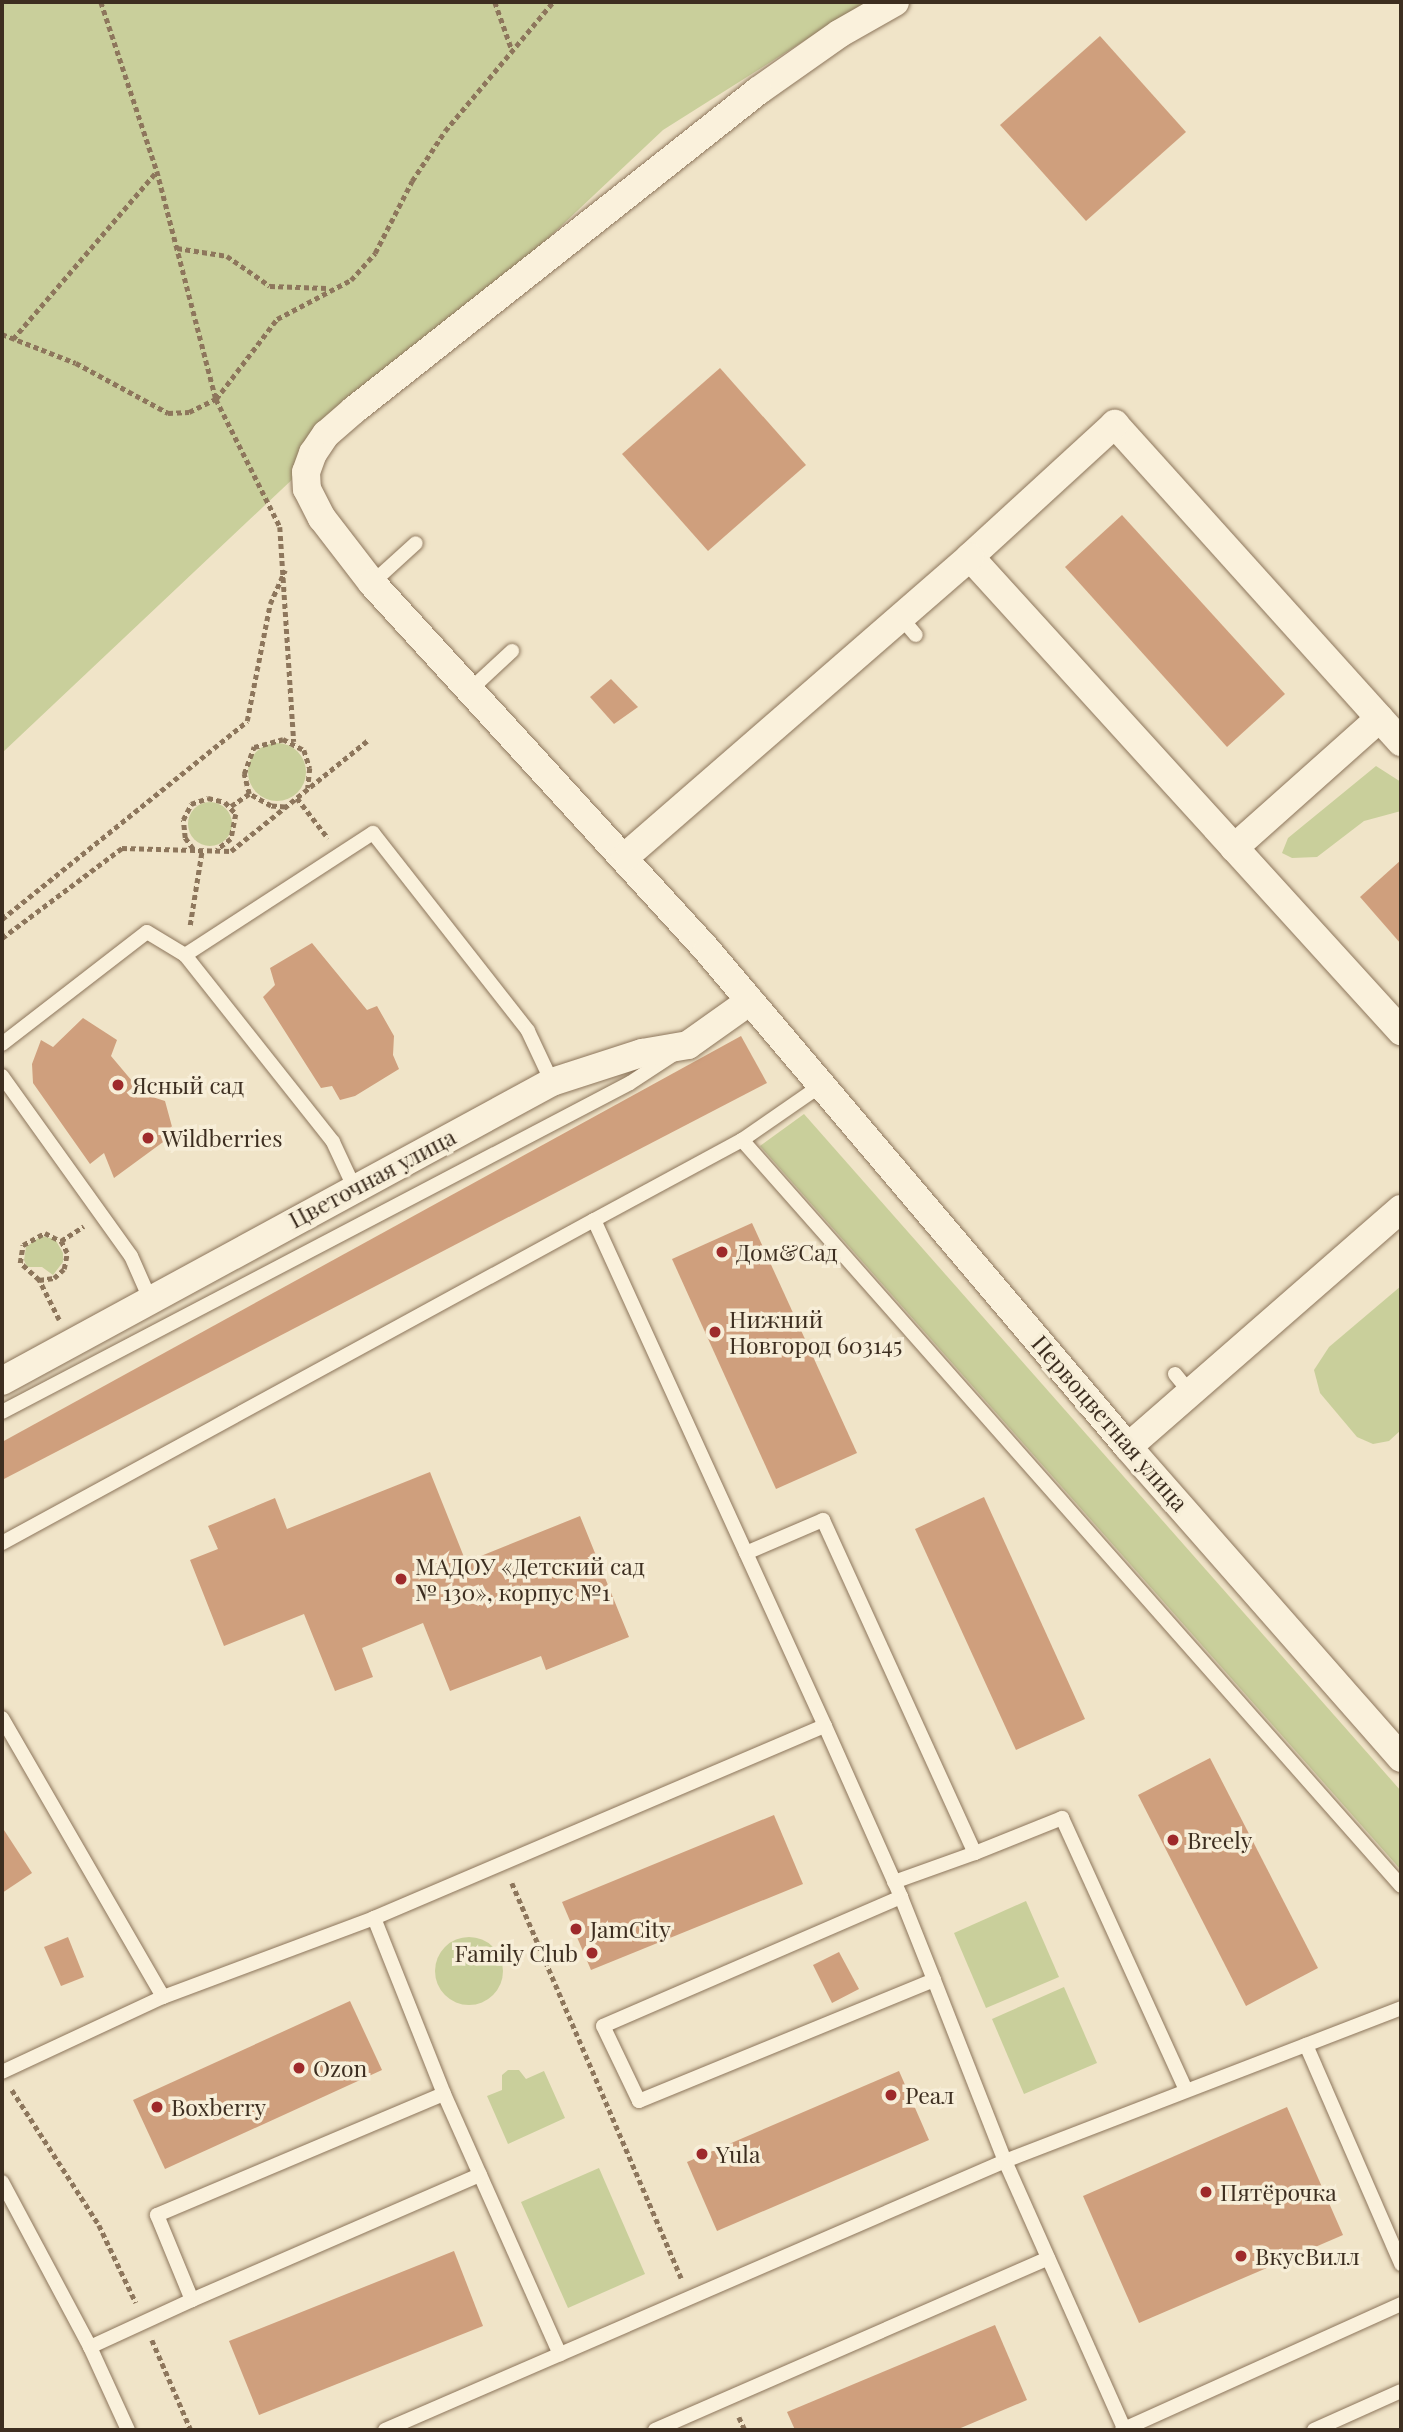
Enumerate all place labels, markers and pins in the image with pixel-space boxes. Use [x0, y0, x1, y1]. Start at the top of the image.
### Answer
place label: Ясный сад [132, 1071, 244, 1099]
marker: Ясный сад [110, 1077, 126, 1093]
place label: Wildberries [162, 1124, 282, 1152]
marker: Wildberries [140, 1130, 156, 1146]
place label: Дом&Сад [736, 1238, 838, 1266]
marker: Дом&Сад [714, 1244, 730, 1260]
place label: Нижний Новгород 603145 [729, 1305, 902, 1359]
marker: Нижний Новгород 603145 [707, 1324, 723, 1340]
place label: МАДОУ «Детский сад № 130», корпус №1 [415, 1552, 645, 1606]
marker: МАДОУ «Детский сад № 130», корпус №1 [393, 1571, 409, 1587]
place label: Breely [1187, 1826, 1252, 1854]
marker: Breely [1165, 1832, 1181, 1848]
place label: JamCity [590, 1915, 671, 1943]
marker: JamCity [568, 1921, 584, 1937]
place label: Family Club [454, 1939, 578, 1967]
marker: Family Club [584, 1945, 600, 1961]
place label: Ozon [313, 2054, 367, 2082]
marker: Ozon [291, 2060, 307, 2076]
place label: Реал [905, 2081, 954, 2109]
marker: Реал [883, 2087, 899, 2103]
place label: Boxberry [171, 2093, 266, 2121]
marker: Boxberry [149, 2099, 165, 2115]
place label: Yula [716, 2140, 760, 2168]
marker: Yula [694, 2146, 710, 2162]
place label: Пятёрочка [1220, 2178, 1337, 2206]
marker: Пятёрочка [1198, 2184, 1214, 2200]
place label: ВкусВилл [1255, 2242, 1360, 2270]
marker: ВкусВилл [1233, 2248, 1249, 2264]

